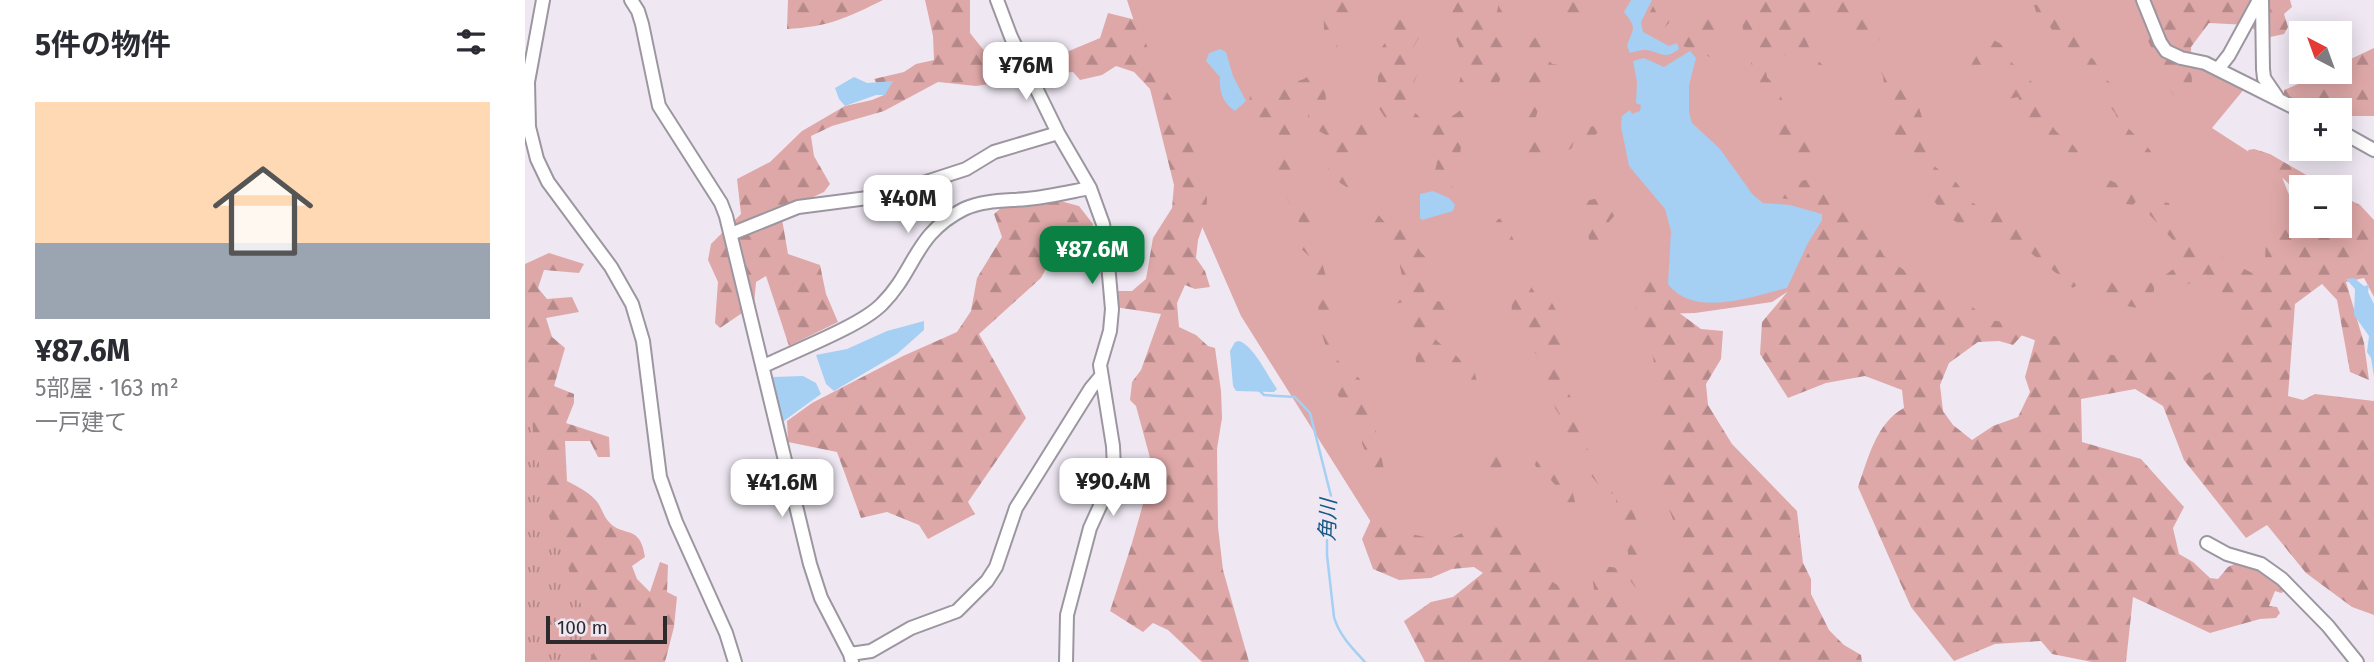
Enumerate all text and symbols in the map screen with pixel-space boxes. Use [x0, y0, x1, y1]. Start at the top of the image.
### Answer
north arrow [2289, 21, 2352, 84]
map controls [2289, 21, 2352, 238]
icon: filters [452, 23, 490, 61]
text: 5件の物件 [35, 27, 171, 63]
pin: ¥76M [985, 42, 1067, 102]
text: ¥76M [999, 51, 1053, 79]
button: + [2289, 98, 2352, 161]
icon: home [200, 148, 326, 274]
button: − [2289, 175, 2352, 238]
pin: ¥40M [867, 176, 949, 235]
text: ¥40M [879, 184, 937, 212]
pin: ¥87.6M [1035, 226, 1149, 286]
text: ¥87.6M [1056, 235, 1128, 263]
text: ¥87.6M [35, 333, 130, 369]
text: 5部屋 · 163 m² [35, 374, 179, 402]
text: 一戸建て [35, 408, 127, 436]
pin: ¥90.4M [1056, 458, 1170, 518]
pin: ¥41.6M [725, 460, 839, 519]
text: ¥90.4M [1075, 467, 1151, 495]
text: ¥41.6M [747, 468, 817, 496]
water label: 角川 [1314, 497, 1342, 541]
scale bar [546, 613, 667, 645]
text: 100 m [557, 616, 608, 639]

